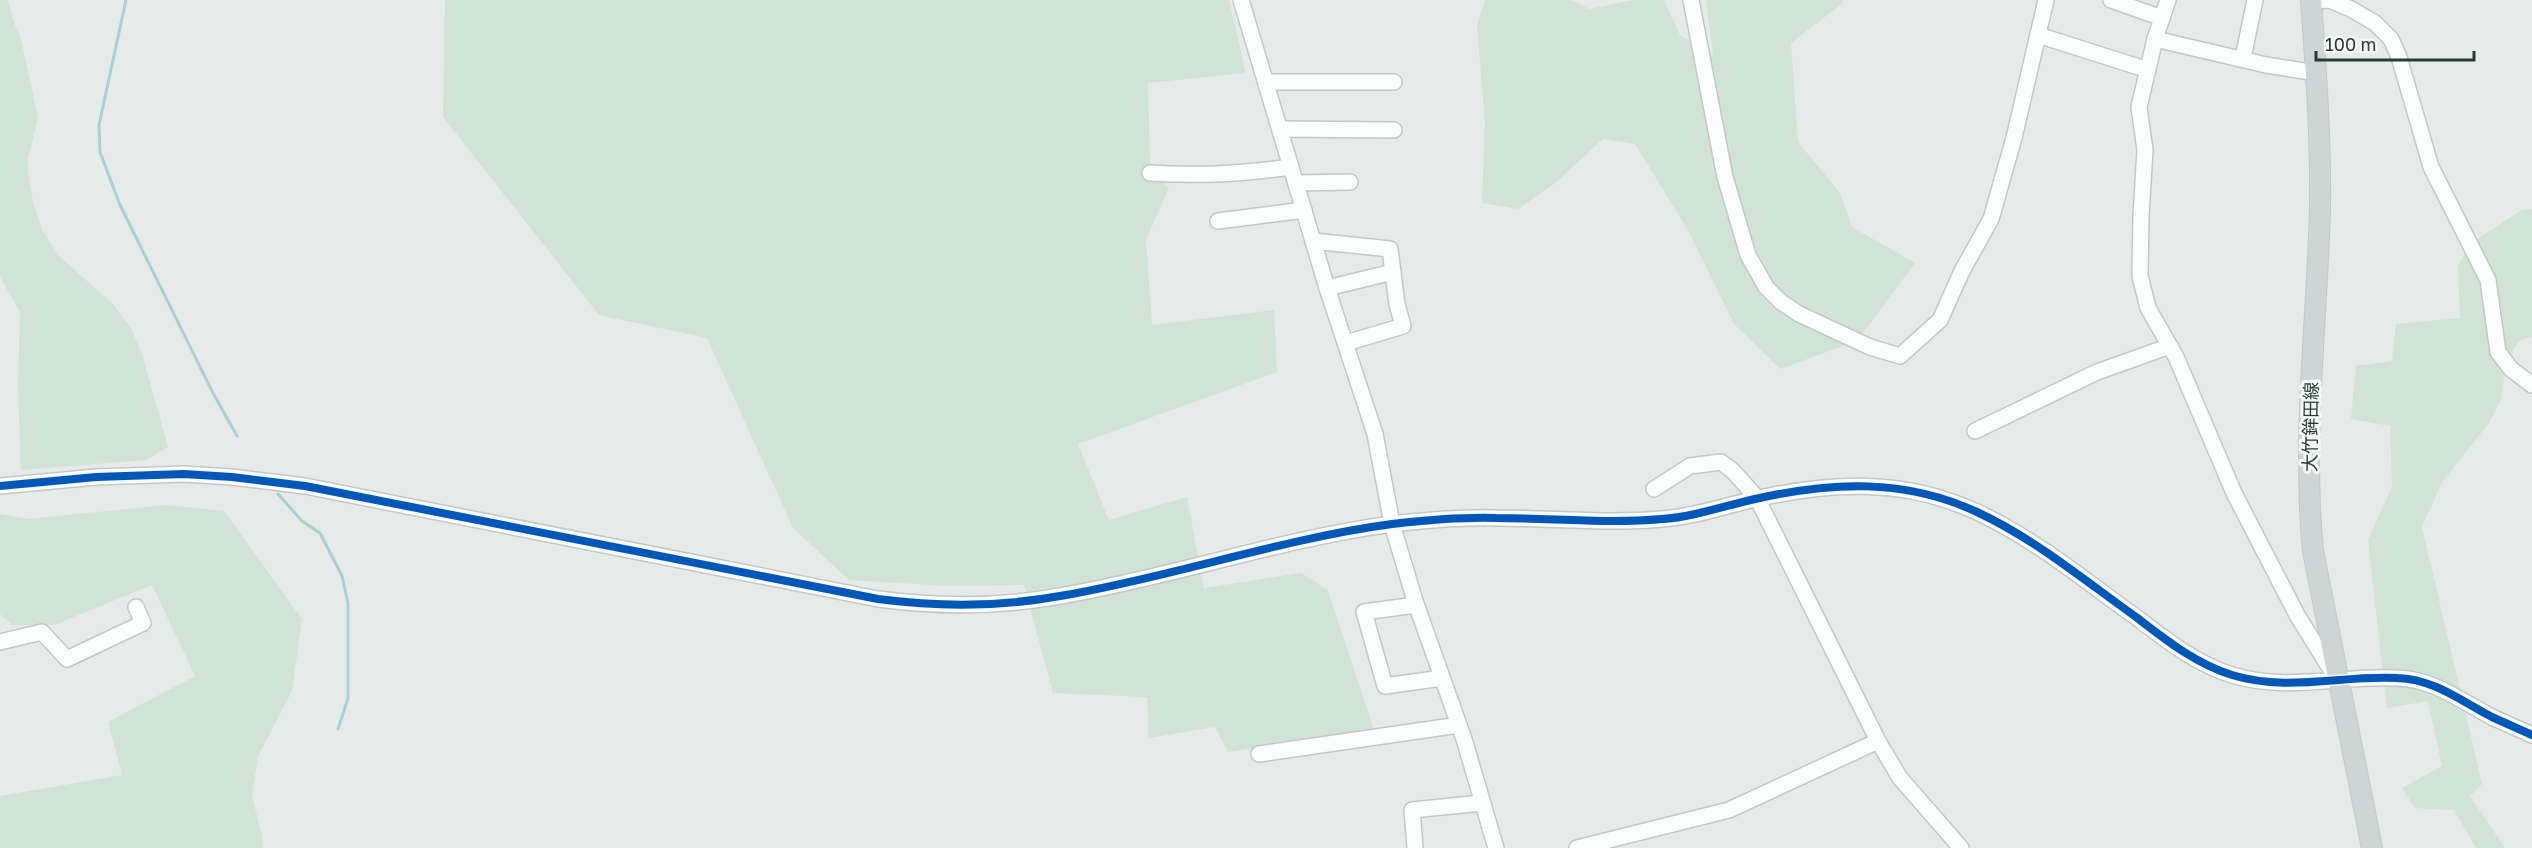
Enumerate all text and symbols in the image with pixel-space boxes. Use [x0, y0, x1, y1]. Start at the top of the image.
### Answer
scale bar [2316, 24, 2474, 62]
text: 100 m [2325, 33, 2376, 55]
street label: 大竹鉾田線 [2298, 382, 2322, 472]

